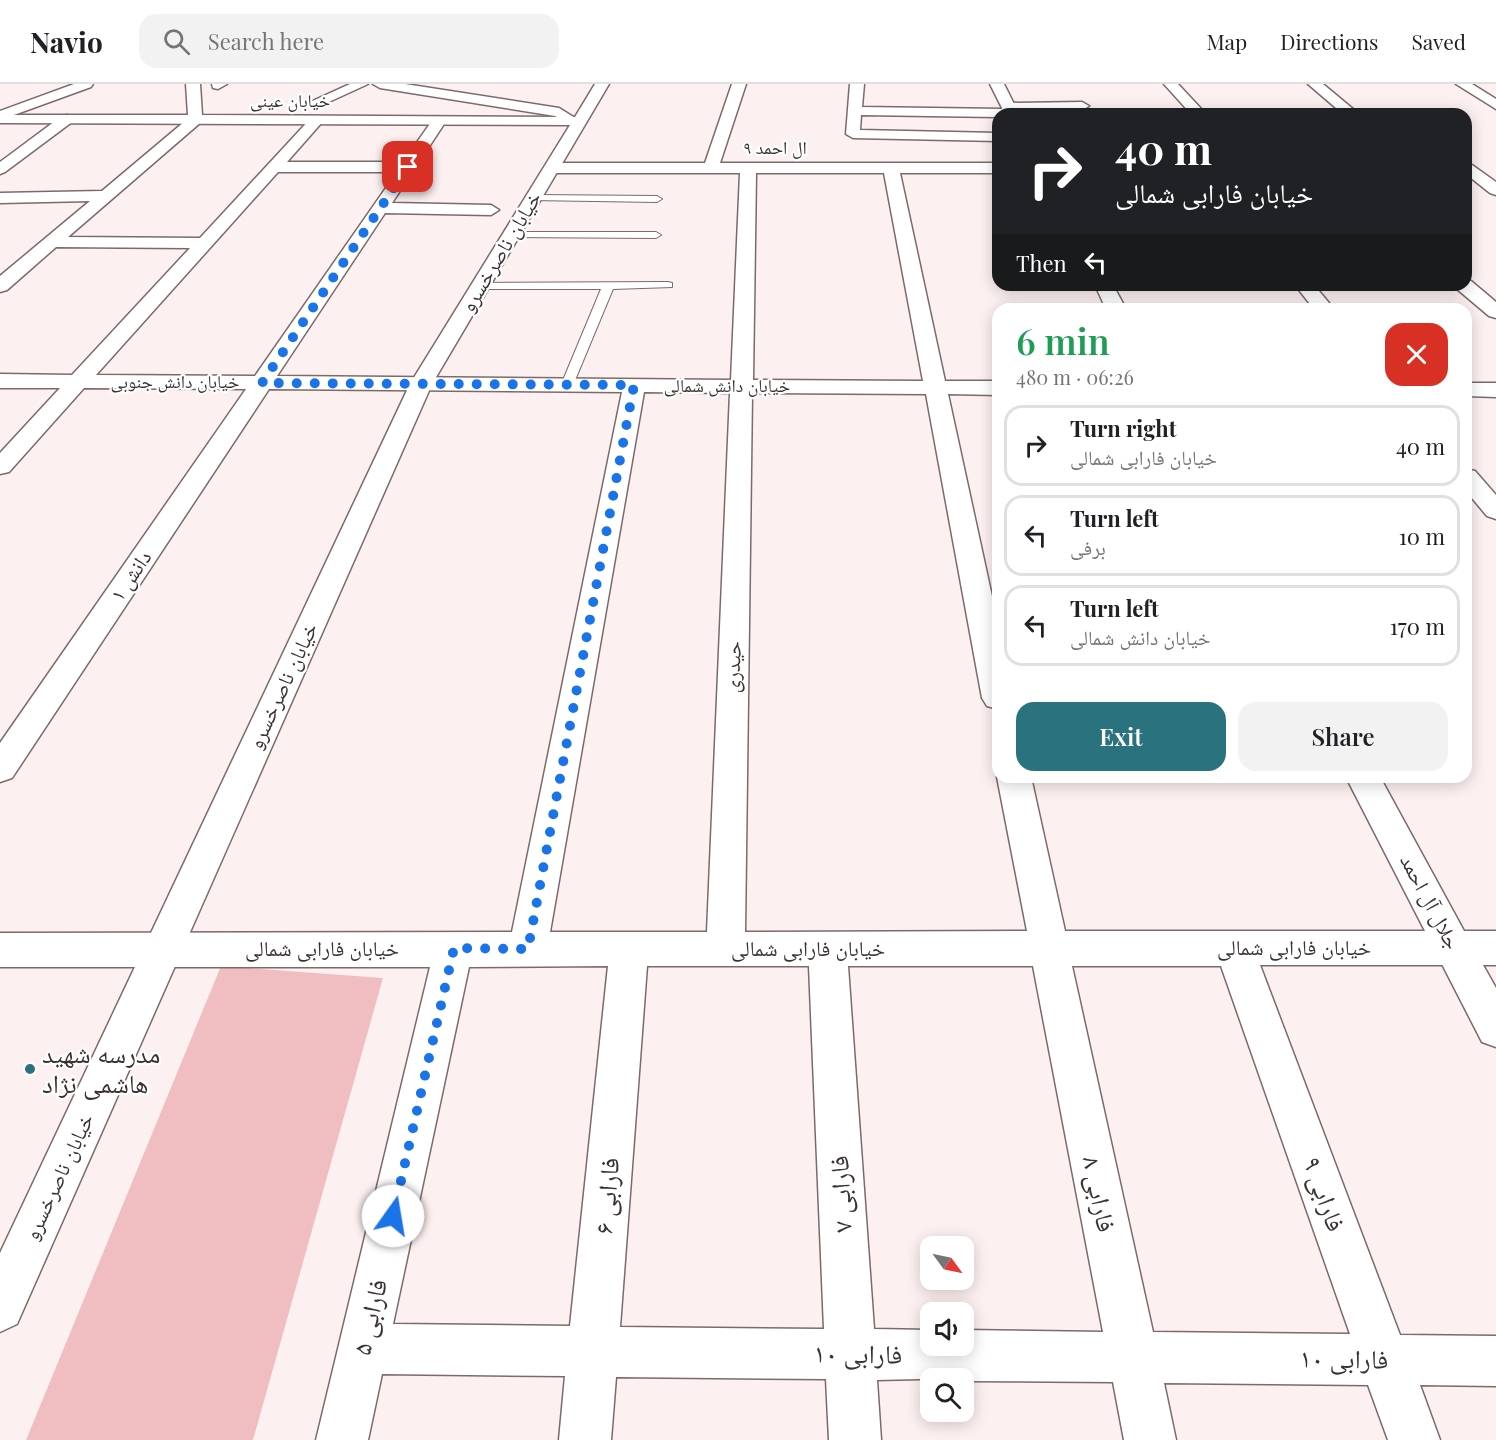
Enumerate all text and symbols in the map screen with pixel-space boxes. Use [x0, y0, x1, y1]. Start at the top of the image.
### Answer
search box [139, 14, 559, 68]
text: Navio [30, 23, 103, 60]
icon: search [160, 25, 193, 58]
text: Search here [208, 26, 324, 56]
text: Map [1206, 27, 1247, 55]
text: Directions [1280, 27, 1378, 55]
text: Saved [1411, 27, 1466, 55]
street label: خیابان عینی [250, 88, 330, 112]
text: 40 m [1115, 120, 1212, 176]
icon: right [1016, 132, 1094, 210]
street label: ال احمد ۹ [743, 135, 807, 159]
pin [382, 141, 433, 192]
icon: arrive [391, 150, 424, 183]
text: خیابان فارابی شمالی [1115, 174, 1313, 210]
street label: خیابان ناصرخسرو [452, 185, 546, 317]
icon: left [1079, 246, 1112, 279]
text: Then [1016, 248, 1067, 278]
text: 6 min [1016, 316, 1110, 364]
button: close [1385, 323, 1448, 386]
text: 480 m · 06:26 [1016, 363, 1134, 390]
street label: خیابان دانش جنوبی [111, 369, 239, 393]
street label: خیابان دانش شمالی [664, 373, 790, 397]
text: Turn right [1070, 413, 1176, 443]
icon: right [1019, 429, 1052, 462]
text: 40 m [1396, 431, 1445, 461]
text: خیابان فارابی شمالی [1070, 443, 1217, 470]
text: Turn left [1070, 503, 1159, 533]
icon: left [1019, 519, 1052, 552]
text: 10 m [1399, 521, 1445, 551]
text: برفی [1070, 533, 1106, 560]
street label: دانش ۱ [102, 544, 157, 606]
text: Turn left [1070, 593, 1159, 623]
icon: left [1019, 609, 1052, 642]
text: 170 m [1390, 611, 1445, 641]
street label: خیابان ناصرخسرو [240, 617, 323, 753]
text: خیابان دانش شمالی [1070, 623, 1211, 650]
street label: حیدری [716, 640, 746, 693]
button: Exit [1016, 702, 1226, 771]
button: Share [1238, 702, 1448, 771]
street label: جلال آل احمد [1395, 849, 1468, 953]
street label: خیابان فارابی شمالی [1217, 932, 1371, 961]
street label: خیابان فارابی شمالی [245, 933, 399, 962]
street label: خیابان فارابی شمالی [731, 933, 885, 962]
place label: مدرسه شهید ه‍اشمی نژاد [42, 1035, 160, 1100]
marker: مدرسه شهید ه‍اشمی نژاد [23, 1062, 37, 1076]
street label: خیابان ناصرخسرو [16, 1108, 99, 1244]
street label: فارابی ۹ [1296, 1151, 1355, 1236]
street label: فارابی ۸ [1075, 1152, 1126, 1235]
street label: فارابی ۷ [820, 1155, 859, 1233]
street label: فارابی ۶ [585, 1156, 626, 1236]
position arrow [361, 1184, 425, 1248]
north arrow [920, 1236, 974, 1290]
map controls [920, 1236, 974, 1422]
street label: فارابی ۵ [343, 1275, 394, 1358]
button: sound [920, 1302, 974, 1356]
street label: فارابی ۱۰ [813, 1334, 903, 1371]
street label: فارابی ۱۰ [1299, 1339, 1389, 1376]
button: search [920, 1368, 974, 1422]

